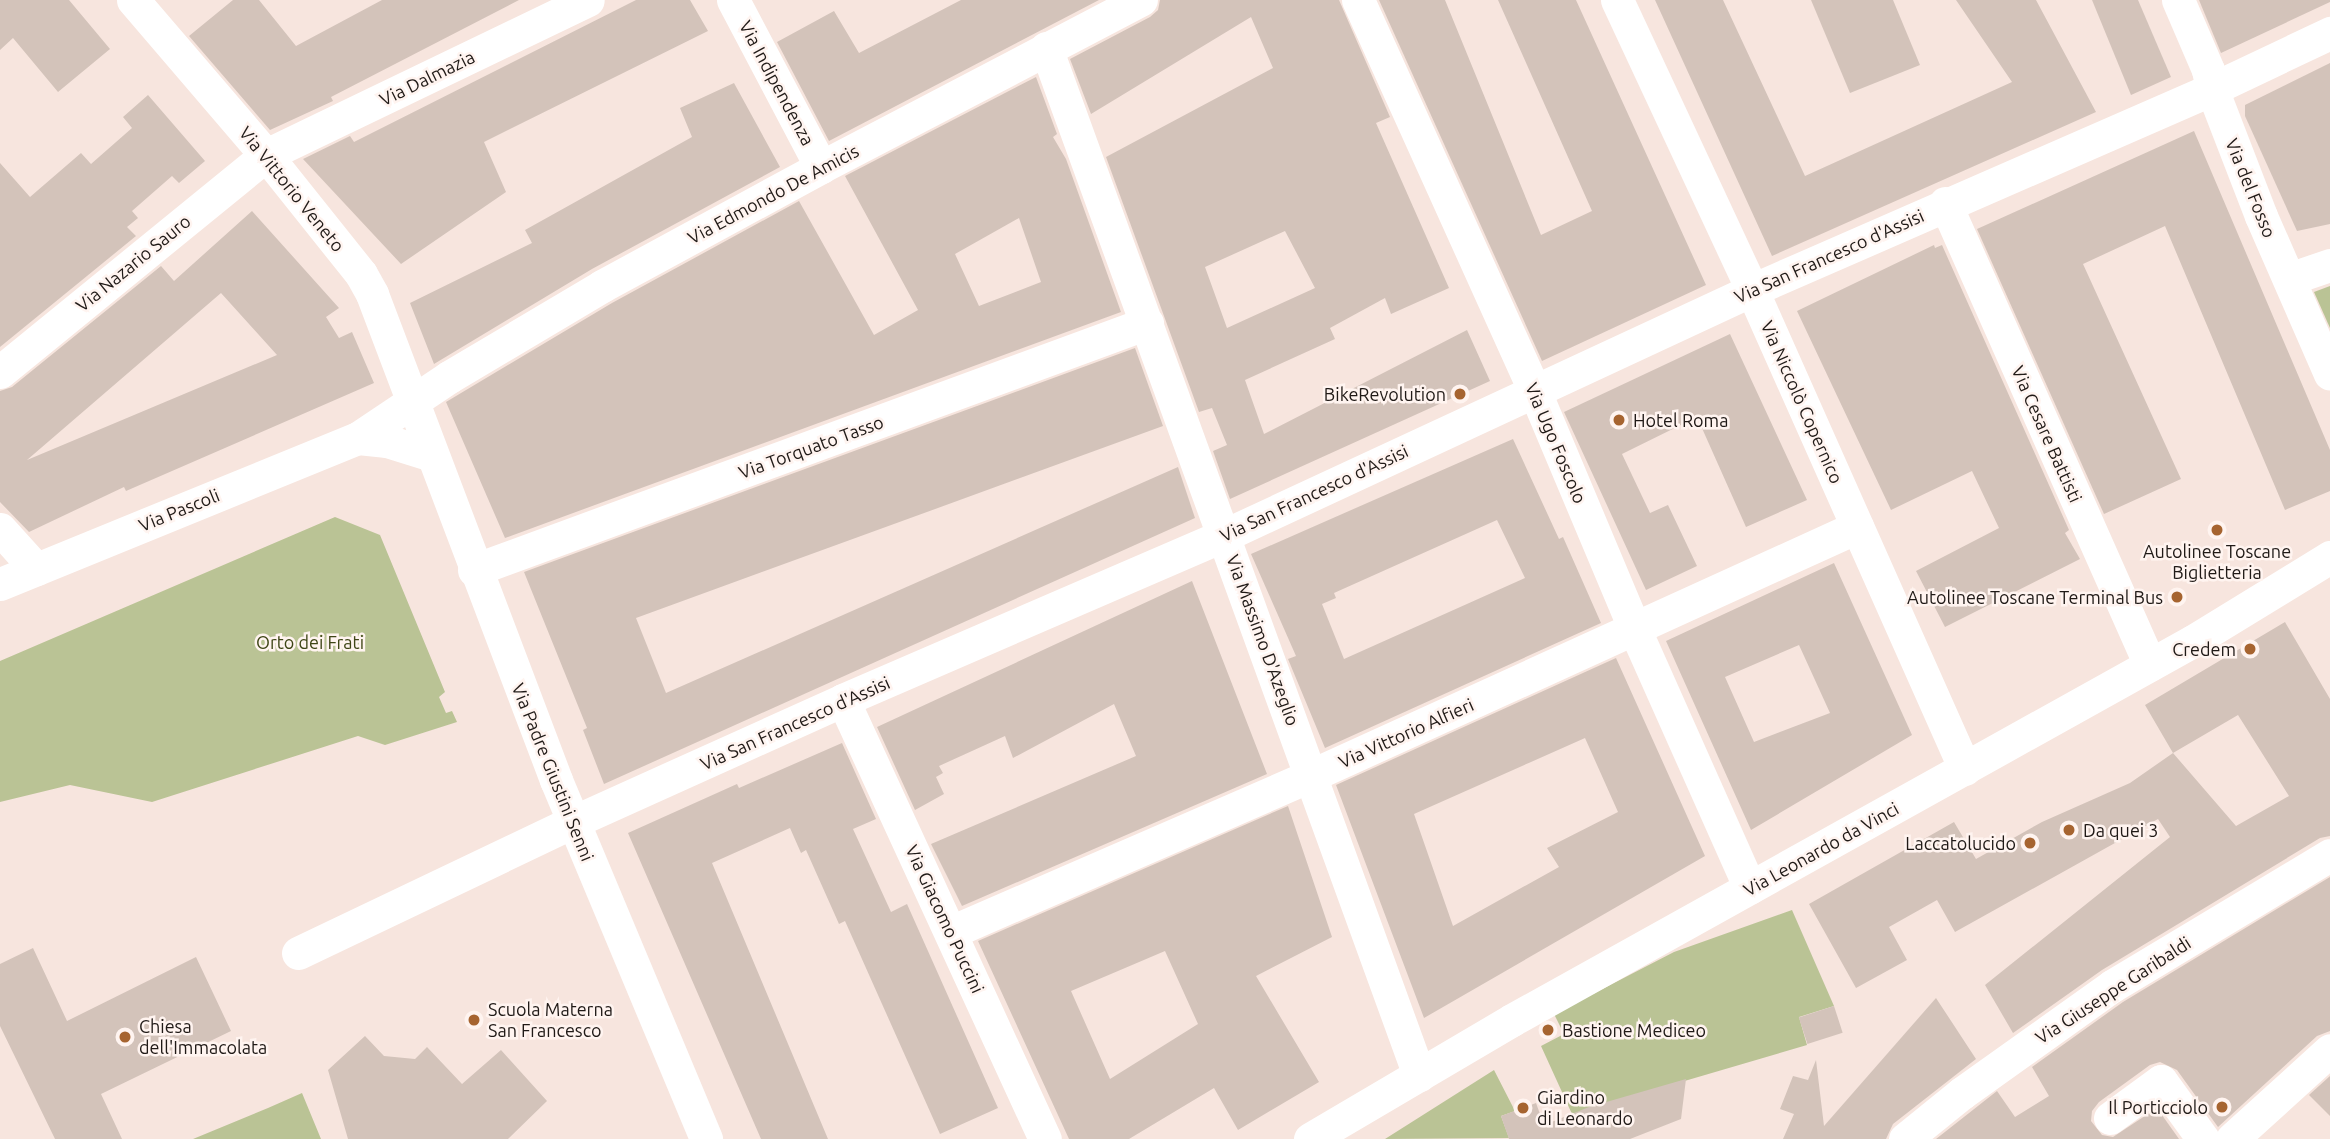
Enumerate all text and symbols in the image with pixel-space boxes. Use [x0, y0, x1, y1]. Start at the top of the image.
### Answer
street label: Via Indipendenza [735, 17, 819, 149]
street label: Via Dalmazia [376, 46, 478, 110]
street label: Via Vittorio Veneto [235, 122, 349, 256]
street label: Via del Fosso [2221, 135, 2281, 241]
street label: Via Edmondo De Amicis [684, 140, 862, 248]
street label: Via San Francesco d'Assisi [1731, 204, 1927, 308]
street label: Via Nazario Sauro [71, 210, 195, 316]
street label: Via Niccolò Copernico [1756, 317, 1848, 487]
street label: Via Cesare Battisti [2007, 362, 2087, 506]
street label: Via Ugo Foscolo [1521, 379, 1591, 507]
place label: BikeRevolution [1324, 383, 1446, 405]
marker: BikeRevolution [1452, 386, 1468, 402]
place label: Hotel Roma [1633, 409, 1728, 431]
street label: Via Torquato Tasso [736, 411, 886, 483]
marker: Hotel Roma [1611, 412, 1627, 428]
street label: Via San Francesco d'Assisi [1216, 440, 1412, 546]
street label: Via Pascoli [135, 484, 223, 536]
marker: Autolinee Toscane Biglietteria [2209, 522, 2225, 538]
place label: Autolinee Toscane Biglietteria [2143, 541, 2291, 584]
street label: Via Massimo D'Azeglio [1222, 552, 1304, 728]
place label: Autolinee Toscane Terminal Bus [1907, 586, 2163, 608]
marker: Autolinee Toscane Terminal Bus [2169, 589, 2185, 605]
park label: Orto dei Frati [256, 631, 364, 653]
place label: Credem [2172, 638, 2236, 660]
marker: Credem [2242, 641, 2258, 657]
street label: Via San Francesco d'Assisi [697, 671, 893, 775]
street label: Via Padre Giustini Senni [507, 680, 599, 864]
street label: Via Vittorio Alfieri [1335, 694, 1477, 772]
street label: Via Leonardo da Vinci [1740, 797, 1902, 901]
place label: Da quei 3 [2083, 819, 2158, 841]
marker: Da quei 3 [2061, 822, 2077, 838]
place label: Laccatolucido [1905, 832, 2016, 854]
marker: Laccatolucido [2022, 835, 2038, 851]
street label: Via Giacomo Puccini [901, 841, 989, 997]
street label: Via Giuseppe Garibaldi [2031, 932, 2195, 1048]
place label: Scuola Materna San Francesco [488, 999, 613, 1042]
marker: Scuola Materna San Francesco [466, 1012, 482, 1028]
place label: Chiesa dell'Immacolata [139, 1016, 267, 1058]
place label: Bastione Mediceo [1562, 1019, 1706, 1041]
marker: Bastione Mediceo [1540, 1022, 1556, 1038]
marker: Chiesa dell'Immacolata [117, 1029, 133, 1045]
place label: Giardino di Leonardo [1537, 1087, 1633, 1130]
place label: Il Porticciolo [2108, 1096, 2208, 1118]
marker: Il Porticciolo [2214, 1099, 2230, 1115]
marker: Giardino di Leonardo [1515, 1100, 1531, 1116]

